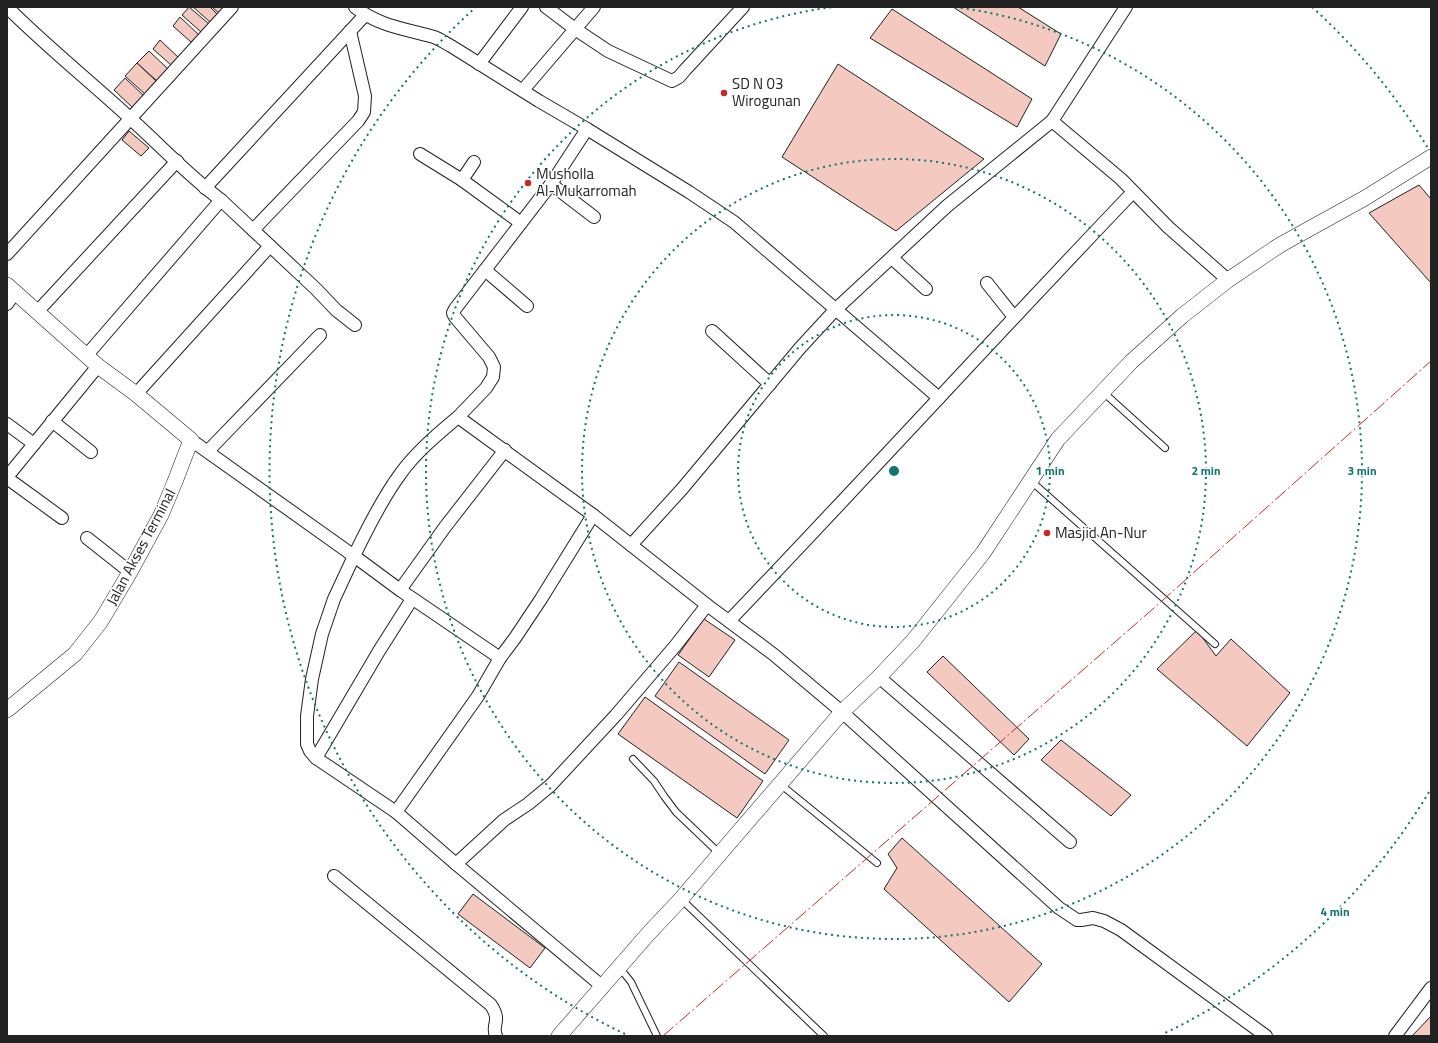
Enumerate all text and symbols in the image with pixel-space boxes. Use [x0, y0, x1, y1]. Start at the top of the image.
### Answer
place label: SD N 03 Wirogunan [732, 72, 801, 112]
marker: SD N 03 Wirogunan [719, 88, 729, 98]
place label: Musholla Al-Mukarromah [536, 162, 636, 202]
marker: Musholla Al-Mukarromah [523, 178, 533, 188]
text: 1 min [1035, 461, 1065, 480]
text: 2 min [1191, 461, 1221, 480]
text: 3 min [1347, 461, 1377, 480]
centre of rings [887, 464, 901, 478]
street label: Jalan Akses Terminal [100, 484, 181, 609]
place label: Masjid An-Nur [1055, 521, 1147, 544]
marker: Masjid An-Nur [1042, 528, 1052, 538]
text: 4 min [1320, 902, 1350, 921]

